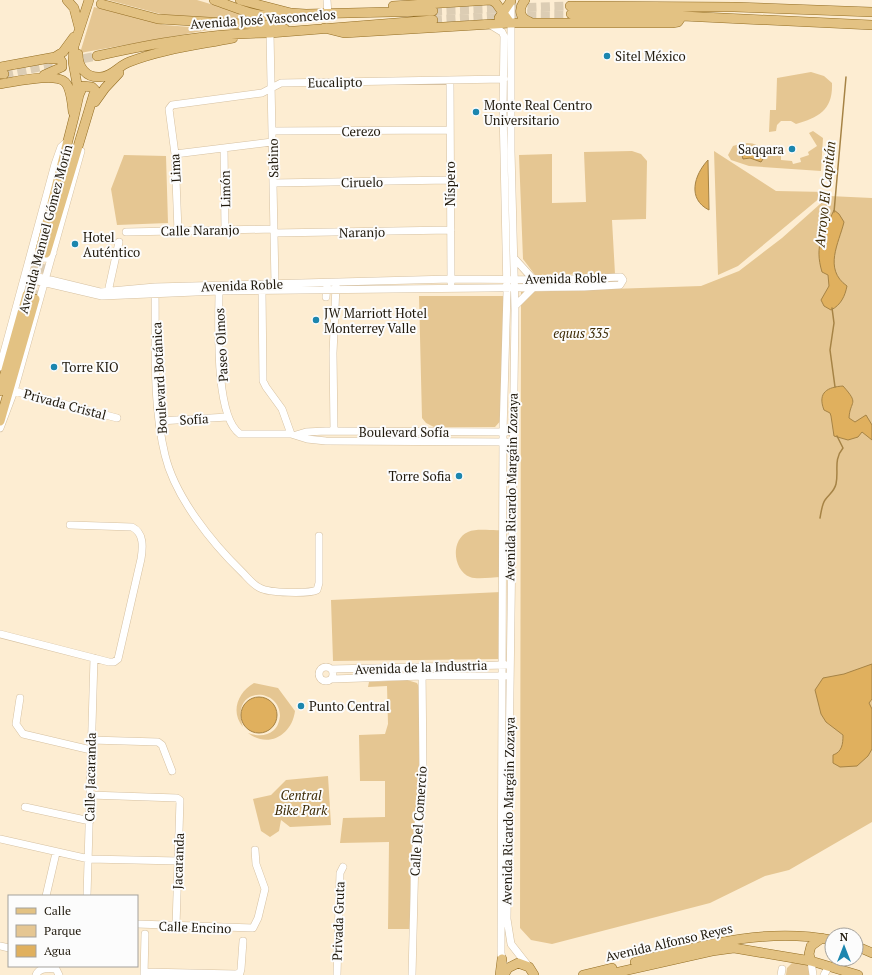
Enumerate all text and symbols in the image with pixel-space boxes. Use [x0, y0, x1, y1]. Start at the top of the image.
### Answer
street label: Avenida José Vasconcelos [190, 5, 336, 33]
place label: Sitel México [615, 47, 686, 65]
marker: Sitel México [602, 51, 612, 61]
street label: Eucalipto [307, 73, 363, 91]
place label: Monte Real Centro Universitario [484, 96, 592, 129]
marker: Monte Real Centro Universitario [471, 107, 481, 117]
street label: Cerezo [341, 122, 381, 140]
street label: Sabino [264, 138, 282, 178]
place label: Saqqara [738, 140, 784, 158]
water label: Arroyo El Capitán [809, 140, 840, 249]
street label: Avenida Manuel Gómez Morín [14, 142, 76, 316]
marker: Saqqara [787, 144, 797, 154]
street label: Lima [165, 153, 185, 183]
street label: Níspero [441, 161, 459, 207]
street label: Limón [216, 170, 234, 208]
street label: Ciruelo [341, 173, 383, 191]
street label: Calle Naranjo [160, 220, 240, 240]
street label: Naranjo [339, 223, 385, 241]
place label: Hotel Auténtico [83, 228, 140, 261]
marker: Hotel Auténtico [70, 239, 80, 249]
street label: Avenida Roble [525, 268, 607, 288]
street label: Avenida Roble [201, 275, 283, 295]
place label: JW Marriott Hotel Monterrey Valle [324, 304, 427, 337]
street label: Paseo Olmos [210, 307, 232, 383]
marker: JW Marriott Hotel Monterrey Valle [311, 315, 321, 325]
street label: Boulevard Botánica [147, 321, 171, 434]
park label: equus 335 [553, 324, 610, 342]
place label: Torre KIO [62, 358, 119, 376]
marker: Torre KIO [49, 362, 59, 372]
street label: Privada Cristal [22, 384, 108, 424]
street label: Avenida Ricardo Margáin Zozaya [500, 392, 522, 581]
street label: Sofía [179, 409, 209, 429]
street label: Boulevard Sofía [359, 423, 450, 441]
place label: Torre Sofia [388, 467, 451, 485]
marker: Torre Sofia [454, 471, 464, 481]
street label: Avenida de la Industria [354, 656, 488, 678]
place label: Punto Central [309, 697, 390, 715]
marker: Punto Central [296, 701, 306, 711]
street label: Avenida Ricardo Margáin Zozaya [497, 716, 519, 905]
street label: Calle Jacaranda [80, 732, 100, 822]
street label: Calle Del Comercio [405, 765, 431, 877]
park label: Central Bike Park [274, 786, 328, 819]
street label: Jacaranda [168, 832, 188, 890]
street label: Privada Gruta [328, 881, 348, 961]
legend [8, 895, 138, 967]
text: Calle [44, 903, 71, 918]
street label: Calle Encino [158, 917, 232, 937]
street label: Avenida Alfonso Reyes [604, 919, 734, 965]
text: Parque [44, 923, 81, 938]
north arrow [824, 927, 864, 967]
text: N [840, 930, 849, 944]
text: Agua [44, 943, 71, 958]

